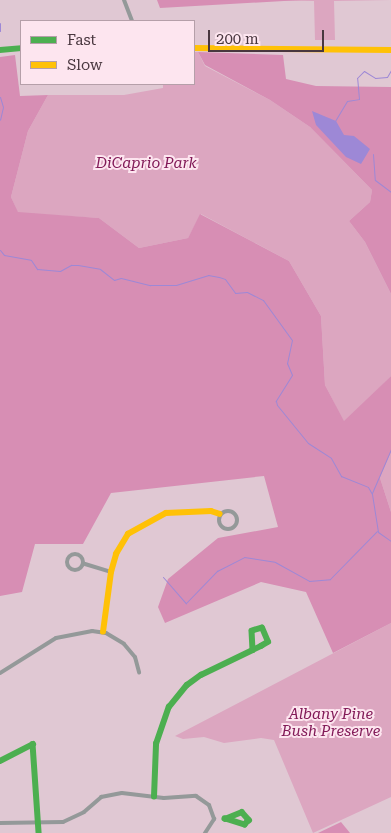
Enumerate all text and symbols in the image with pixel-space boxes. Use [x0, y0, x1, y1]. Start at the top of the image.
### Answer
legend [20, 20, 195, 85]
scale bar [211, 20, 327, 52]
text: 200 m [216, 30, 259, 48]
text: Fast [67, 31, 96, 49]
text: Slow [67, 56, 102, 74]
park label: DiCaprio Park [95, 155, 197, 173]
park label: Albany Pine Bush Preserve [282, 705, 380, 740]

